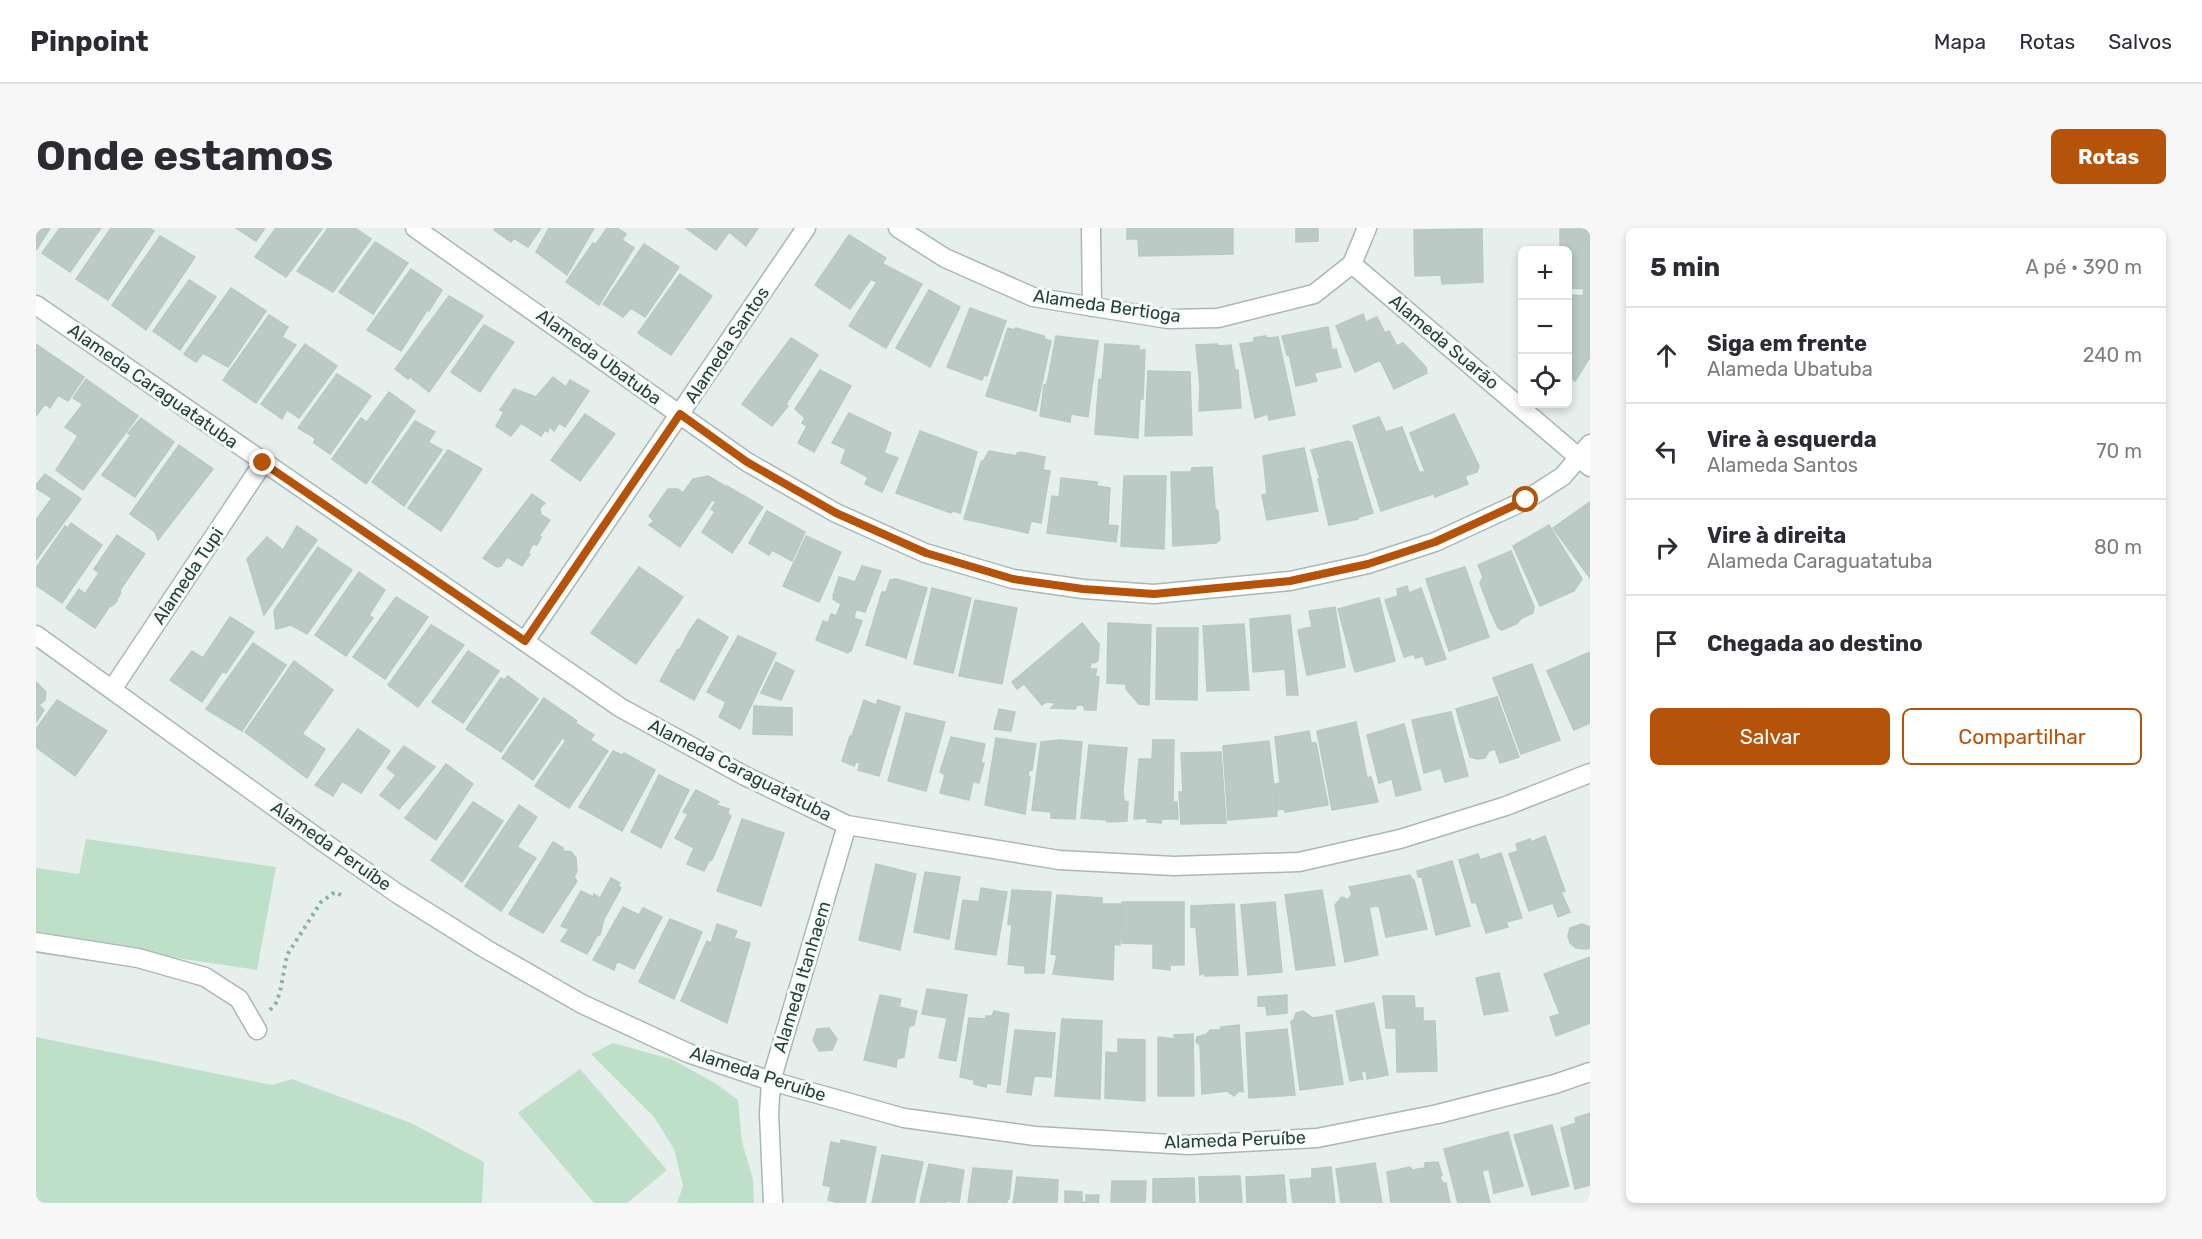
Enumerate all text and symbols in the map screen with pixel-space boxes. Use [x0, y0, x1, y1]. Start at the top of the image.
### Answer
text: Pinpoint [30, 25, 149, 58]
text: Mapa [1934, 29, 1986, 54]
text: Rotas [2019, 29, 2075, 54]
text: Salvos [2108, 29, 2172, 54]
button: Rotas [2051, 129, 2166, 184]
text: Onde estamos [36, 131, 333, 181]
map controls [1518, 246, 1572, 408]
button: + [1518, 246, 1572, 300]
text: 5 min [1650, 252, 1720, 283]
text: A pé · 390 m [2025, 255, 2142, 279]
street label: Alameda Santos [680, 282, 774, 408]
street label: Alameda Bertioga [1032, 285, 1182, 327]
street label: Alameda Suarão [1385, 290, 1503, 394]
button: − [1518, 300, 1572, 354]
street label: Alameda Ubatuba [532, 304, 666, 410]
street label: Alameda Caraguatatuba [64, 319, 242, 453]
text: Siga em frente [1707, 330, 1867, 357]
icon: ahead [1650, 339, 1683, 372]
text: 240 m [2083, 343, 2142, 367]
button: locate [1518, 354, 1572, 408]
text: Alameda Ubatuba [1707, 357, 1873, 381]
text: Vire à esquerda [1707, 426, 1877, 453]
icon: left [1650, 435, 1683, 468]
text: 70 m [2096, 439, 2142, 463]
route end [249, 449, 275, 475]
text: Alameda Santos [1707, 453, 1858, 477]
route start [1512, 486, 1538, 512]
text: Vire à direita [1707, 522, 1846, 549]
street label: Alameda Tupi [148, 523, 228, 629]
icon: right [1650, 531, 1683, 564]
text: 80 m [2094, 535, 2142, 559]
text: Alameda Caraguatatuba [1707, 549, 1932, 573]
icon: arrive [1650, 627, 1683, 660]
text: Chegada ao destino [1707, 630, 1923, 657]
button: Salvar [1650, 708, 1890, 765]
button: Compartilhar [1902, 708, 2142, 765]
street label: Alameda Caraguatatuba [645, 714, 835, 826]
street label: Alameda Peruíbe [267, 796, 395, 896]
street label: Alameda Itanhaem [768, 899, 836, 1055]
street label: Alameda Peruíbe [687, 1042, 829, 1106]
street label: Alameda Peruíbe [1164, 1127, 1306, 1153]

